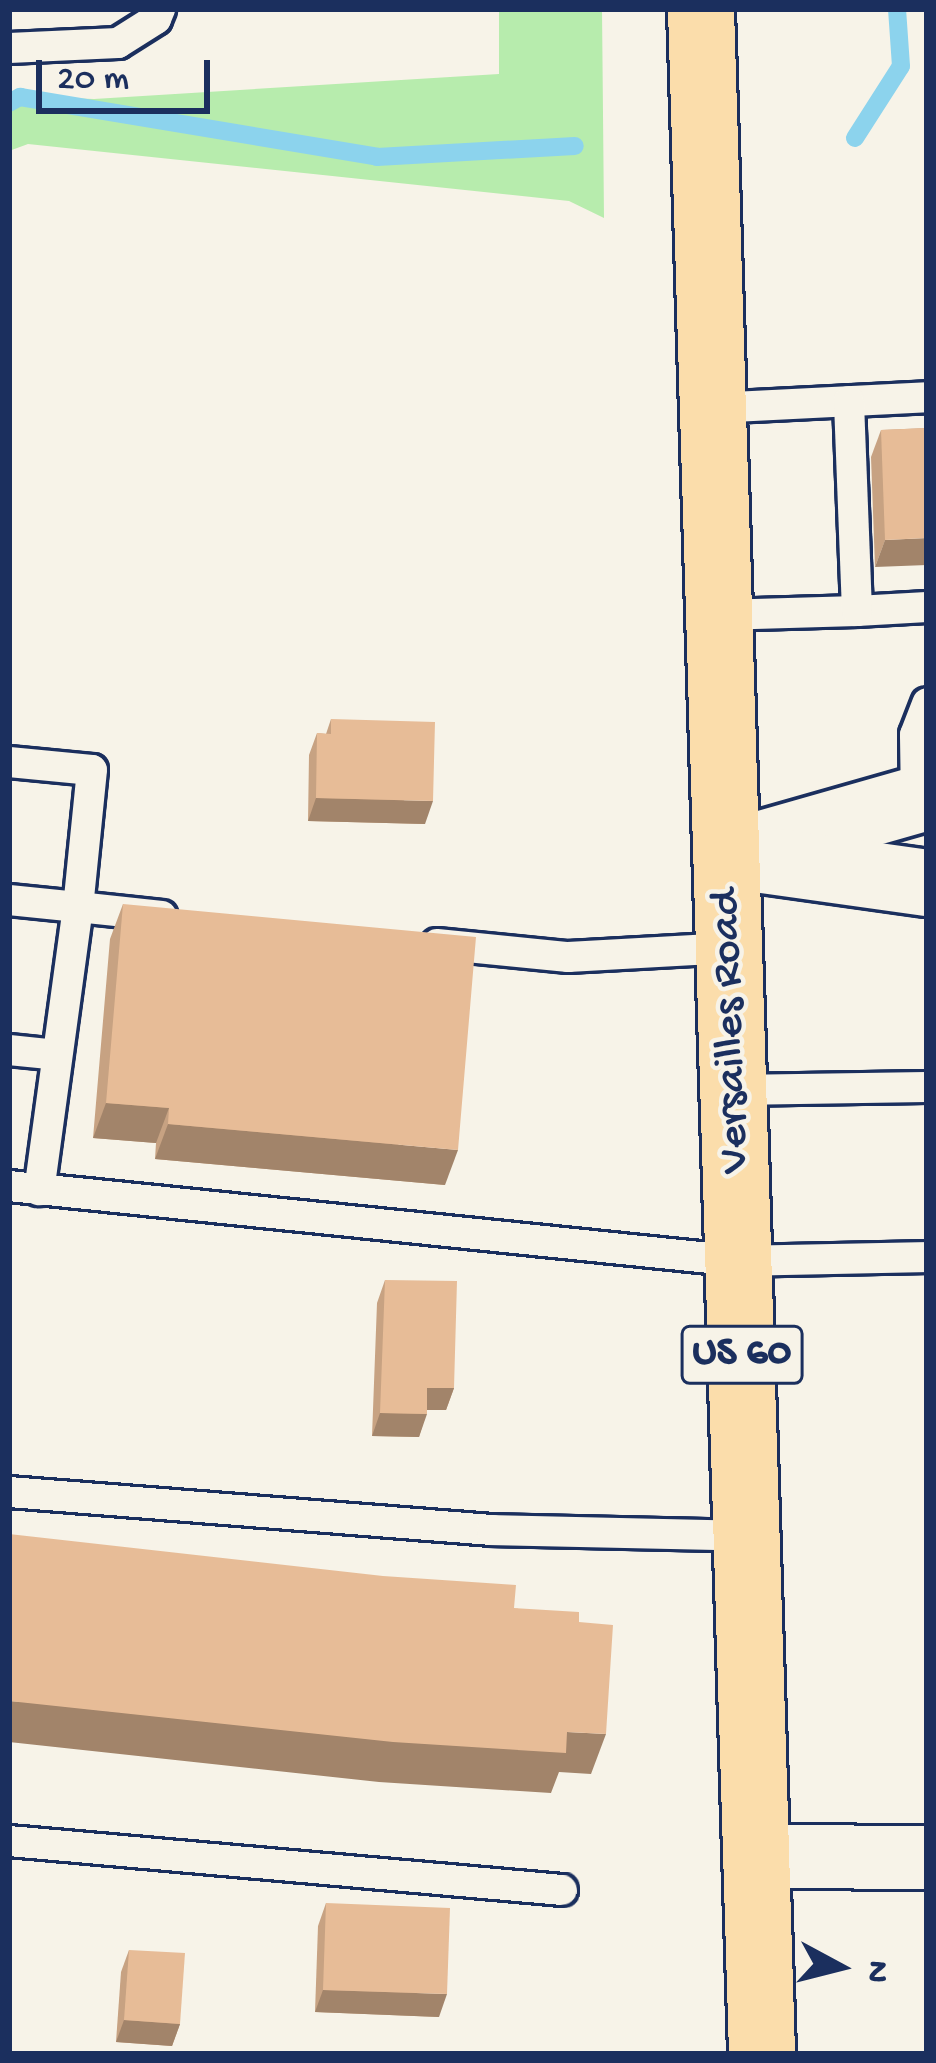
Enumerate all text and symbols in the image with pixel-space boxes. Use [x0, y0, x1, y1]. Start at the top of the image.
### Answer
scale bar [42, 36, 216, 110]
text: 20 m [57, 59, 129, 102]
street label: Versailles Road [700, 888, 764, 1174]
road number: US 60 [679, 1319, 805, 1391]
north arrow [780, 1907, 900, 2027]
text: N [856, 1958, 896, 1984]

